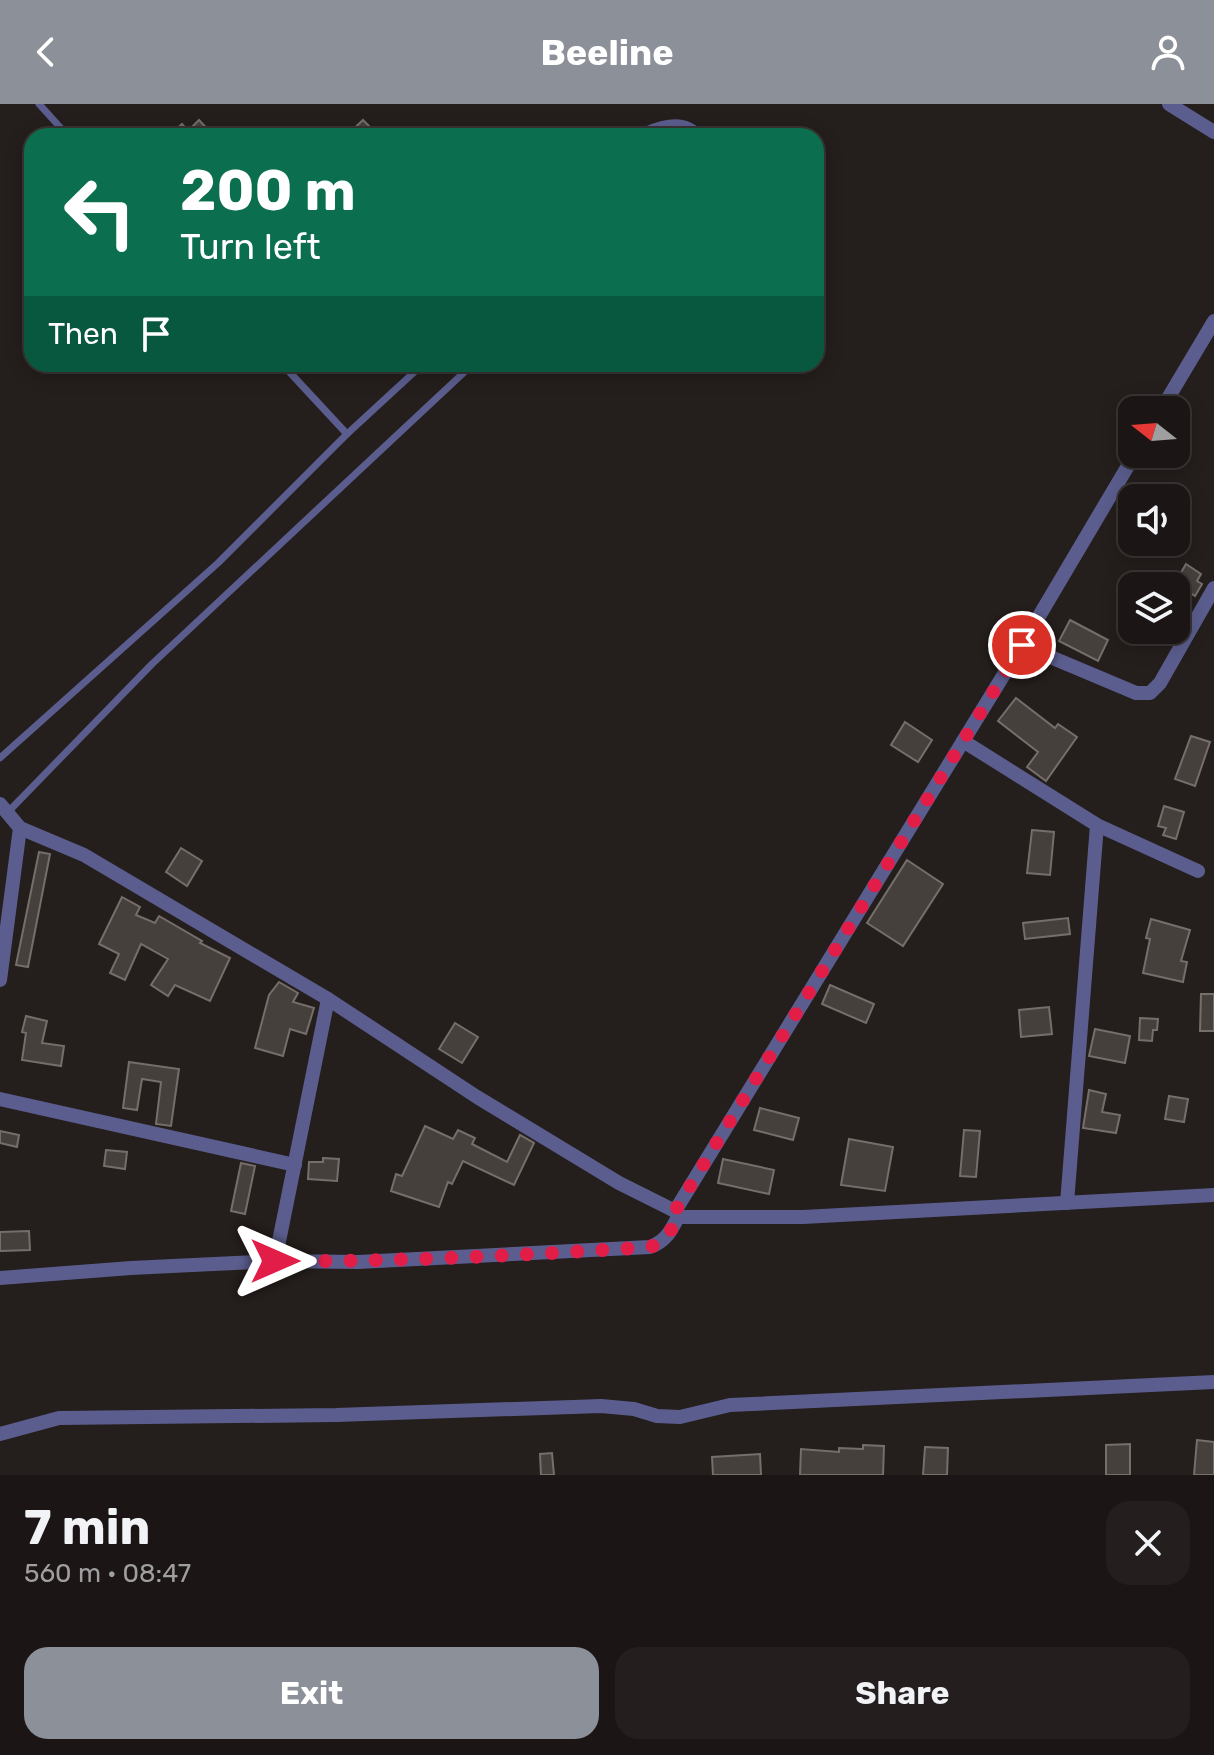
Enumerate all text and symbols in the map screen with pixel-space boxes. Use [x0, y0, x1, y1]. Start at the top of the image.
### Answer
icon: back [24, 30, 68, 74]
icon: person [1146, 30, 1190, 74]
text: Beeline [540, 31, 674, 74]
text: 200 m [180, 158, 356, 224]
icon: left [48, 160, 152, 264]
text: Turn left [180, 225, 321, 268]
icon: arrive [134, 312, 178, 356]
text: Then [48, 316, 118, 352]
north arrow [1118, 396, 1190, 468]
map controls [1118, 396, 1190, 644]
button: sound [1118, 484, 1190, 556]
button: layers [1118, 572, 1190, 644]
pin [988, 611, 1056, 679]
icon: arrive [1000, 623, 1044, 667]
position arrow [233, 1219, 317, 1303]
text: 7 min [24, 1499, 150, 1556]
button: close [1106, 1501, 1190, 1585]
text: 560 m · 08:47 [24, 1558, 191, 1589]
button: Exit [24, 1647, 599, 1739]
button: Share [615, 1647, 1190, 1739]

